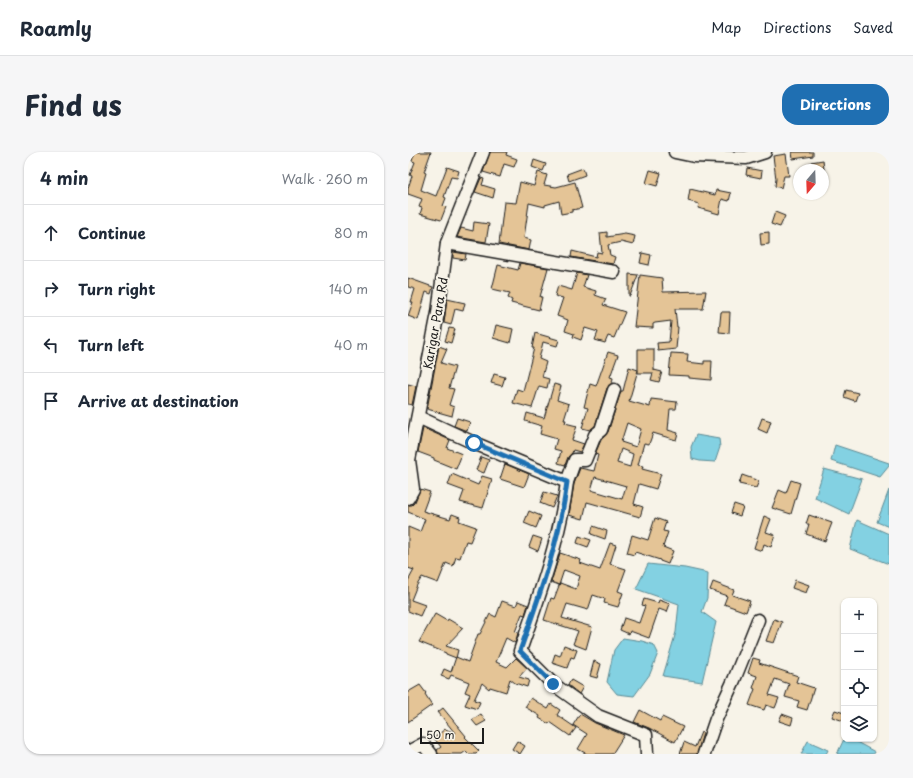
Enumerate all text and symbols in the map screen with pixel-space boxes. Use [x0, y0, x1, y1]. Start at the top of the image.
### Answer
text: Roamly [20, 14, 92, 42]
text: Map [711, 17, 741, 38]
text: Directions [763, 17, 831, 38]
text: Saved [853, 17, 893, 38]
text: Find us [24, 83, 122, 126]
button: Directions [782, 84, 889, 125]
north arrow [793, 164, 829, 200]
text: 4 min [40, 165, 88, 191]
text: Walk · 260 m [282, 169, 368, 188]
text: Continue [78, 221, 146, 244]
icon: ahead [40, 222, 62, 244]
text: 80 m [334, 223, 368, 242]
street label: Karigar Para Rd [418, 275, 452, 371]
text: Turn right [78, 277, 155, 300]
icon: right [40, 278, 62, 300]
text: 140 m [329, 279, 368, 298]
text: Turn left [78, 333, 144, 356]
icon: left [40, 334, 62, 356]
text: 40 m [334, 335, 368, 354]
text: Arrive at destination [78, 389, 239, 412]
icon: arrive [40, 390, 62, 412]
route start [465, 434, 483, 452]
map controls [841, 598, 877, 742]
button: + [841, 598, 877, 634]
button: − [841, 634, 877, 670]
button: locate [841, 670, 877, 706]
route end [544, 675, 562, 693]
button: layers [841, 706, 877, 742]
scale bar [420, 726, 484, 745]
text: 50 m [426, 726, 455, 743]

